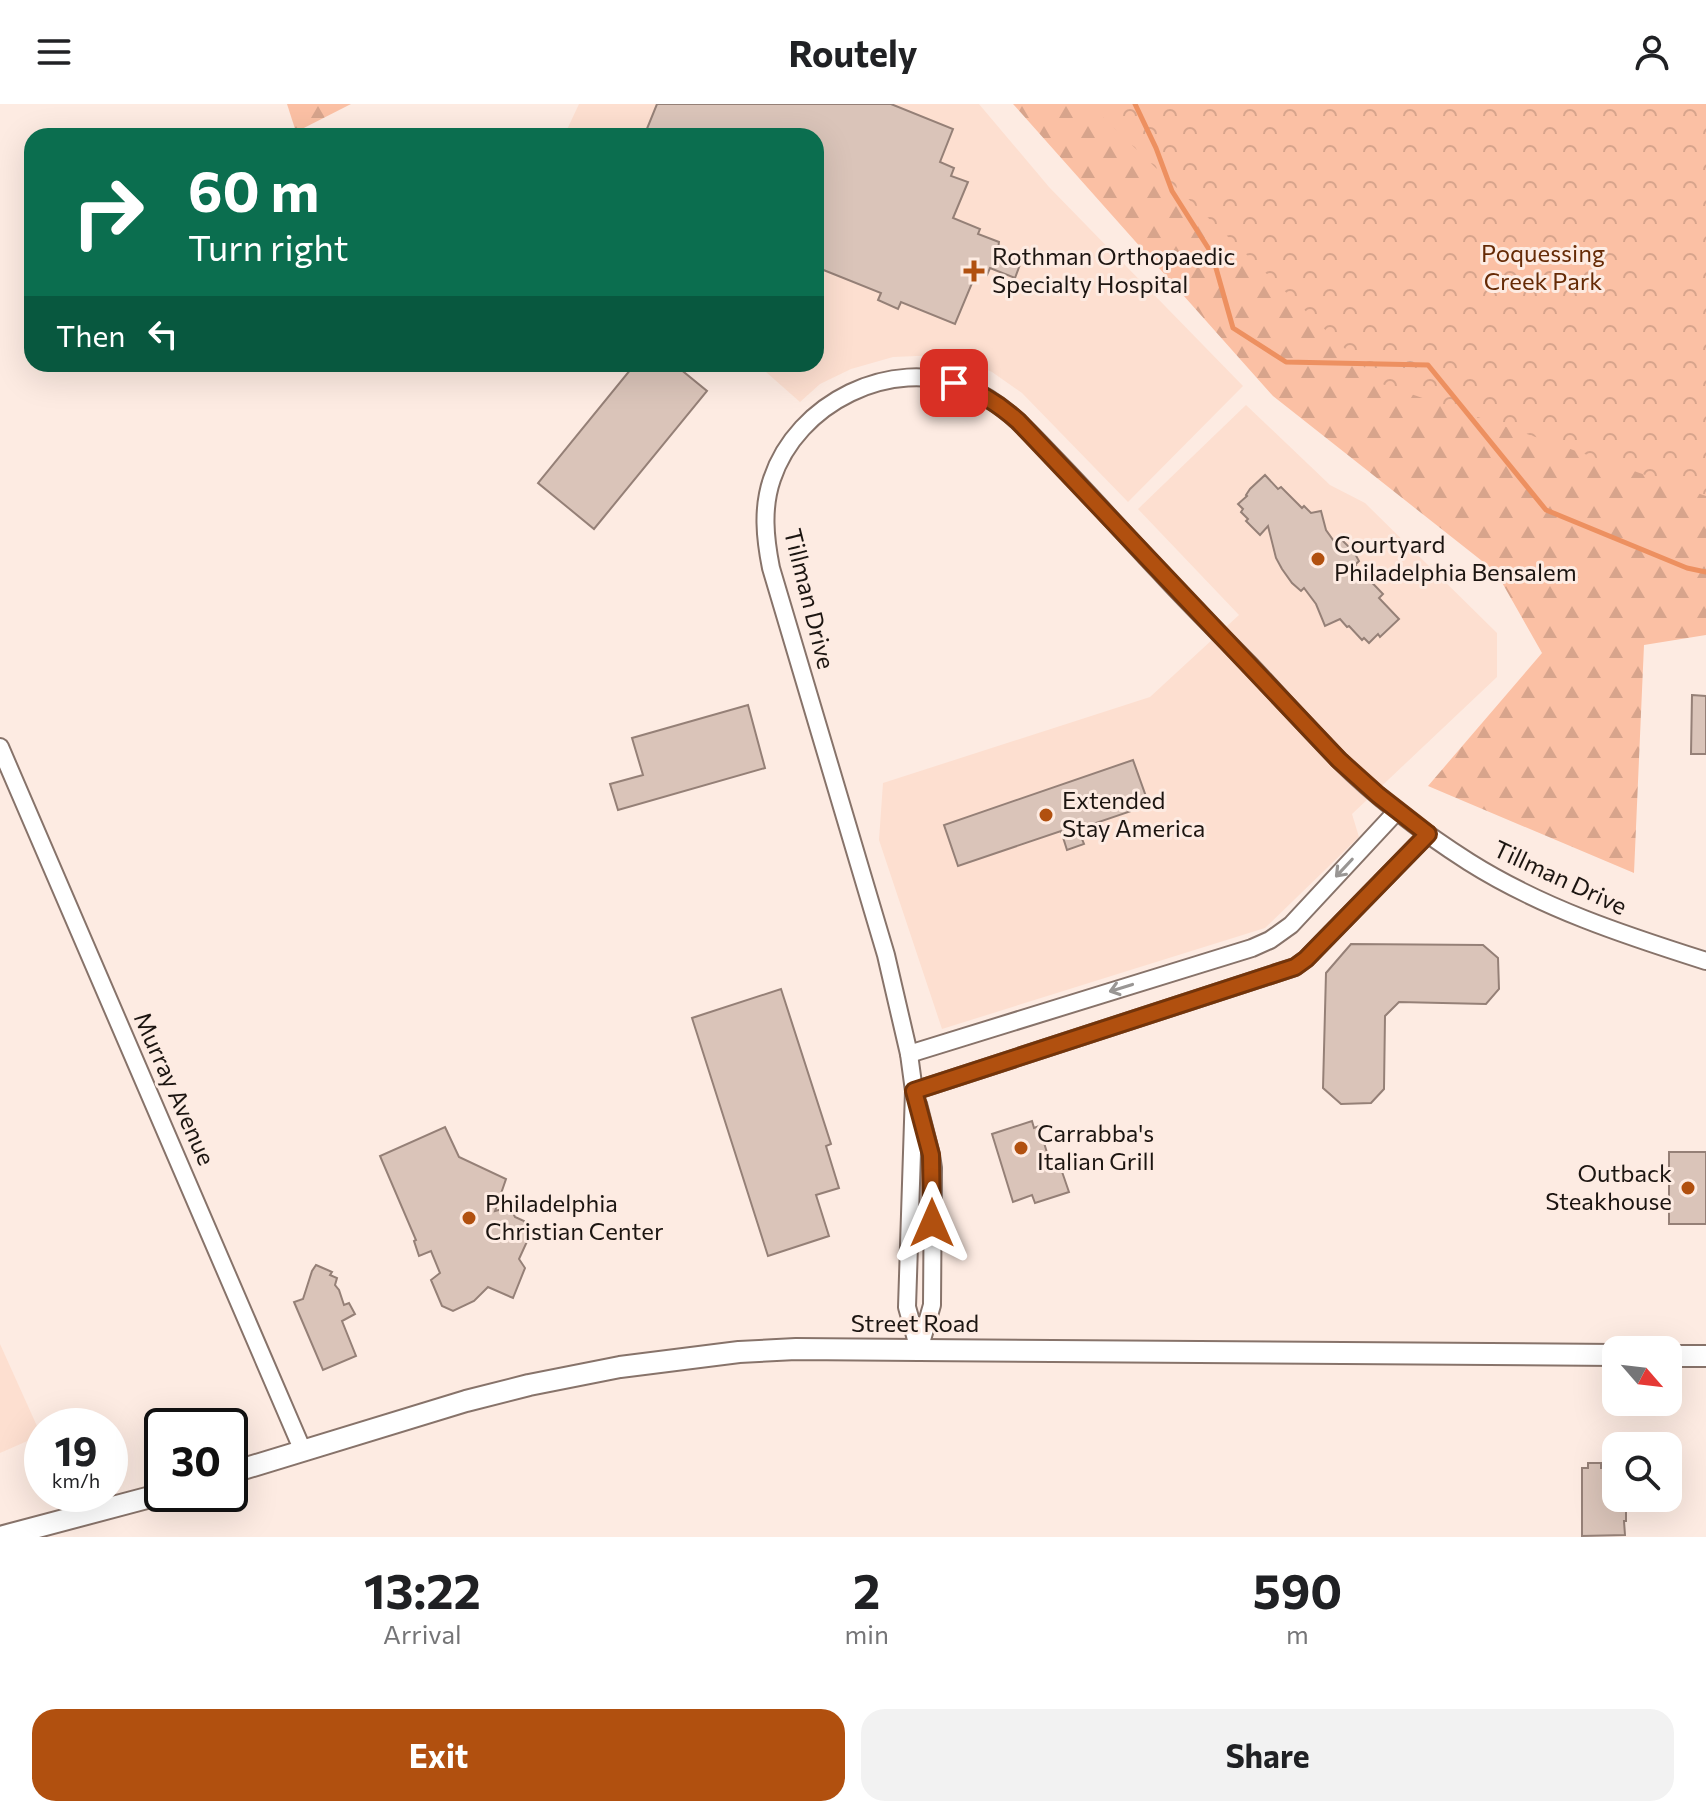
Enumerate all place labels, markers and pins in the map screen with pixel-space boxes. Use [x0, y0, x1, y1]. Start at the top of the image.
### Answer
place label: Rothman Orthopaedic Specialty Hospital [992, 241, 1235, 298]
marker: Rothman Orthopaedic Specialty Hospital [963, 260, 985, 282]
pin [920, 349, 988, 417]
place label: Courtyard Philadelphia Bensalem [1334, 529, 1577, 586]
marker: Courtyard Philadelphia Bensalem [1309, 550, 1327, 568]
place label: Extended Stay America [1062, 785, 1205, 842]
marker: Extended Stay America [1037, 806, 1055, 824]
place label: Carrabba's Italian Grill [1037, 1118, 1155, 1175]
marker: Carrabba's Italian Grill [1012, 1139, 1030, 1157]
place label: Outback Steakhouse [1545, 1158, 1672, 1215]
marker: Outback Steakhouse [1679, 1179, 1697, 1197]
place label: Philadelphia Christian Center [485, 1188, 664, 1245]
marker: Philadelphia Christian Center [460, 1209, 478, 1227]

